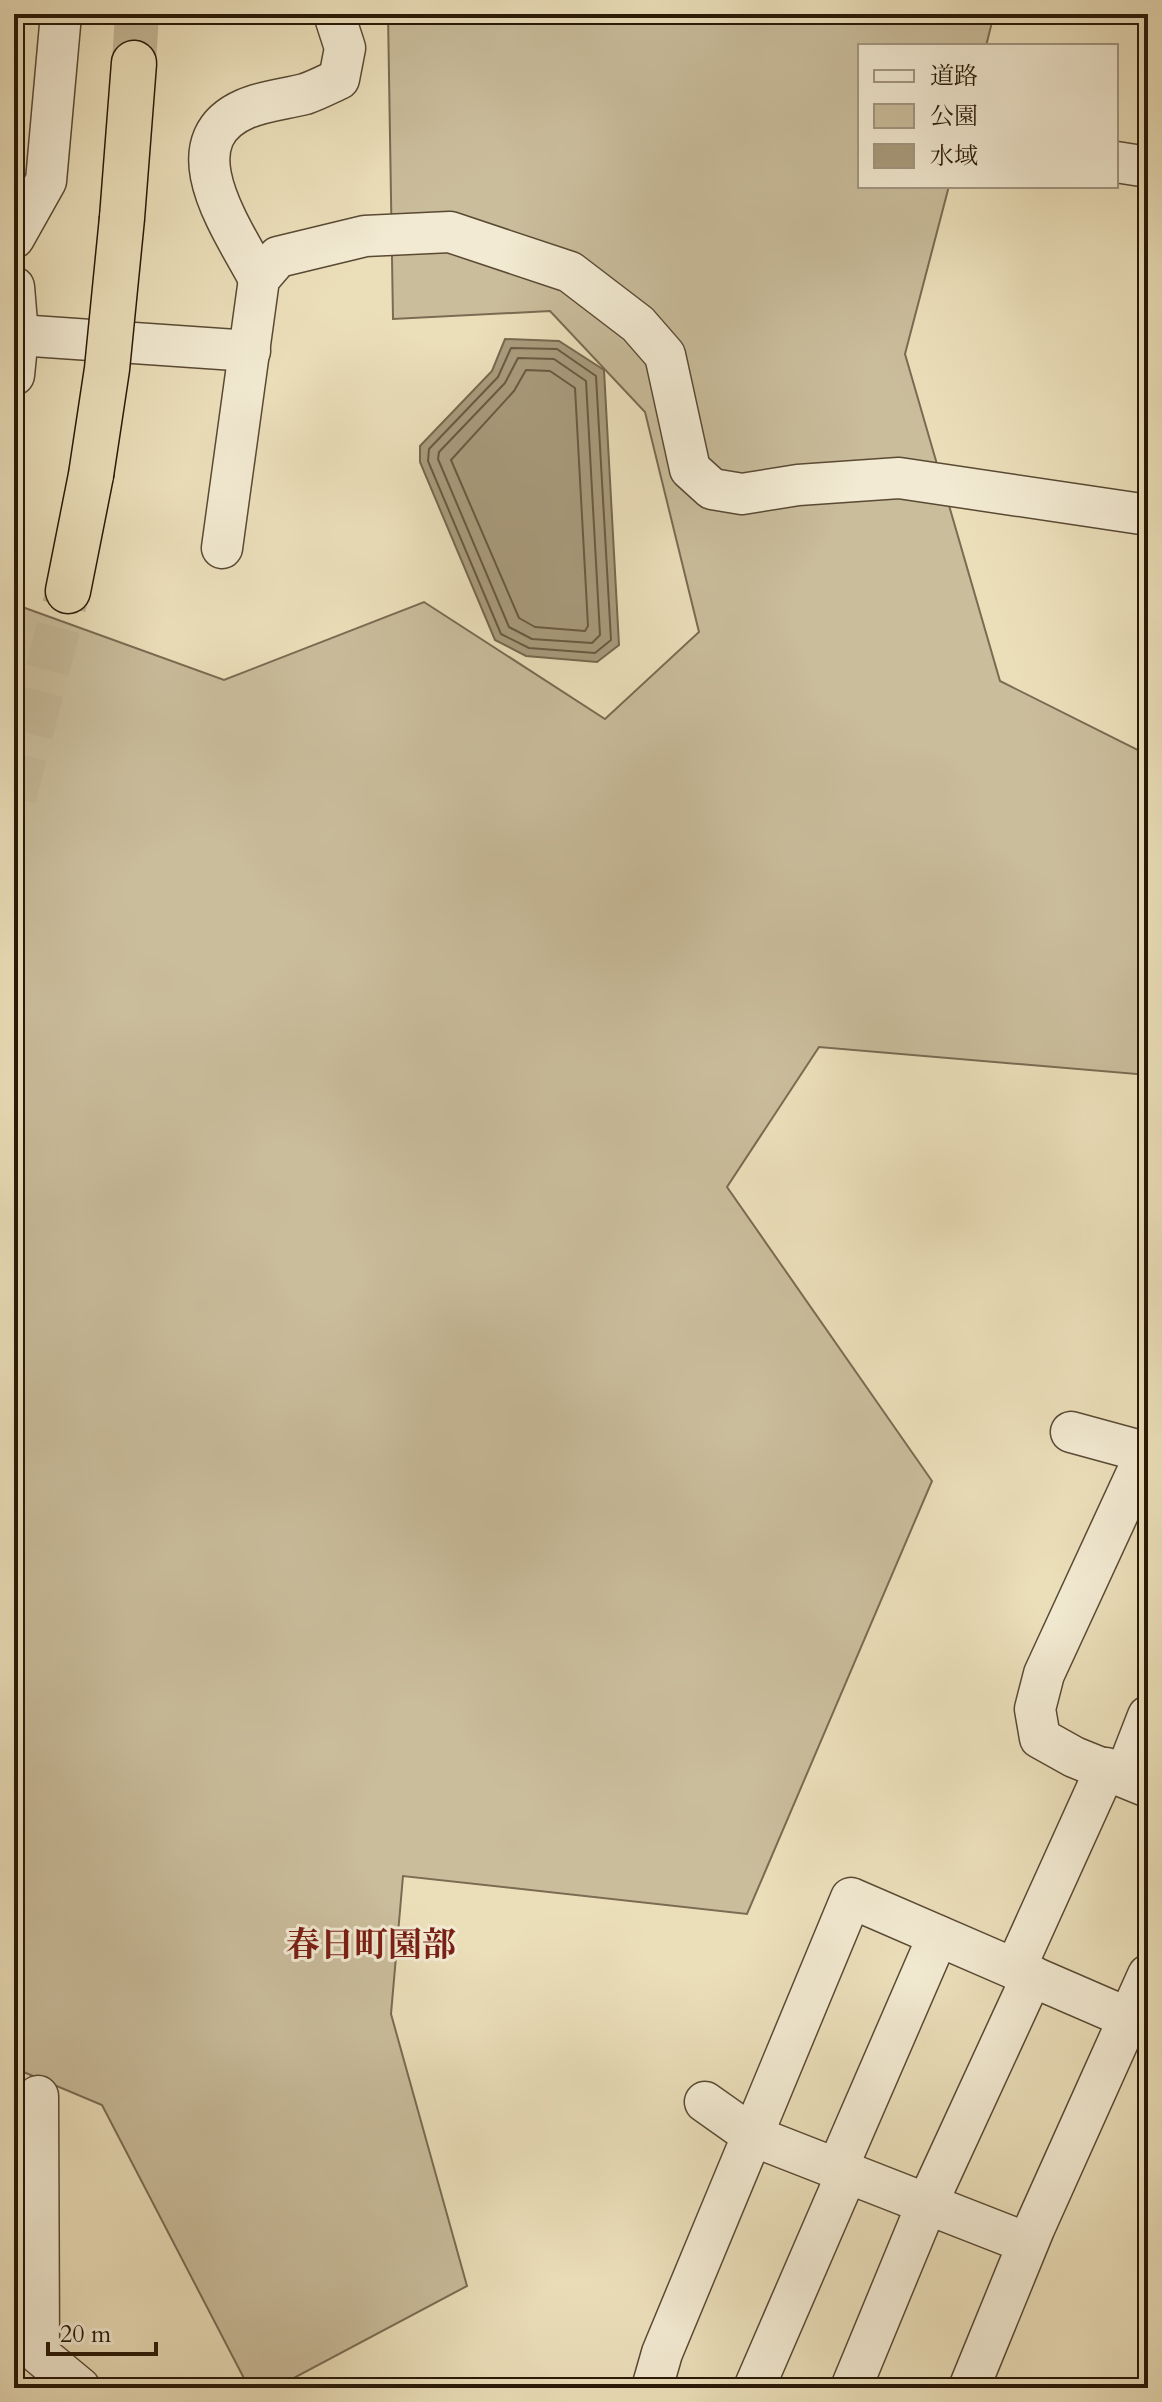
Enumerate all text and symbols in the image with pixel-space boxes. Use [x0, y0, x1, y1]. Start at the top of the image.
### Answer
legend [858, 44, 1118, 188]
text: 道路 [930, 60, 978, 93]
text: 公園 [930, 100, 978, 133]
text: 水域 [930, 140, 978, 173]
district label: 春日町園部 [286, 1922, 456, 1968]
scale bar [48, 2306, 156, 2356]
text: 20 m [60, 2318, 112, 2351]

